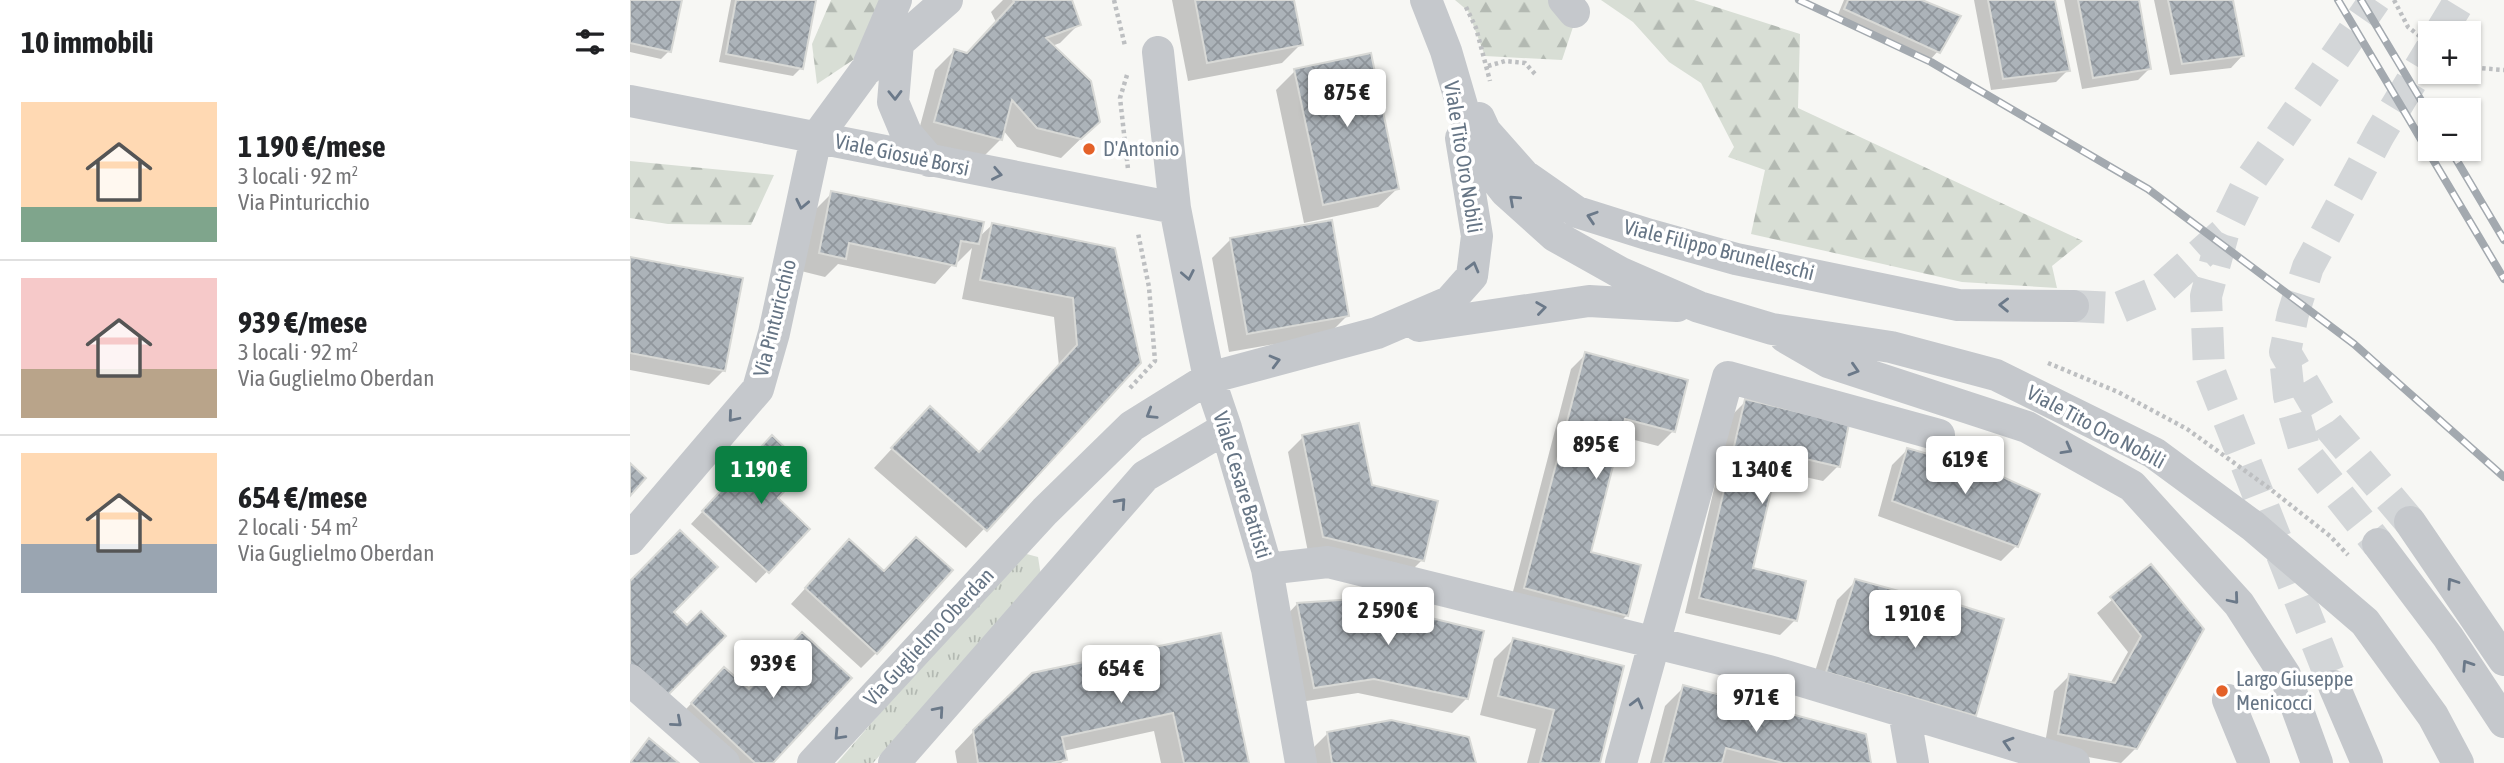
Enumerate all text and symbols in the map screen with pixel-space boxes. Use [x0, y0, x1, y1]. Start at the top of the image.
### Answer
map controls [2418, 21, 2481, 161]
button: + [2418, 21, 2481, 84]
icon: filters [571, 23, 609, 61]
text: 10 immobili [21, 25, 153, 59]
pin: 875 € [1298, 69, 1396, 129]
text: 875 € [1324, 79, 1370, 105]
street label: Viale Tito Oro Nobili [1440, 79, 1488, 235]
one-way arrow [887, 90, 902, 101]
button: − [2418, 98, 2481, 161]
street label: Viale Giosuè Borsi [833, 128, 972, 180]
text: 1 190 €/mese [238, 129, 386, 163]
icon: home [77, 130, 161, 214]
place label: D'Antonio [1103, 136, 1179, 160]
marker: D'Antonio [1081, 141, 1097, 157]
text: 3 locali · 92 m² [238, 163, 358, 189]
one-way arrow [991, 166, 1003, 181]
text: Via Pinturicchio [238, 189, 370, 215]
one-way arrow [1509, 195, 1522, 208]
one-way arrow [796, 198, 811, 210]
one-way arrow [1586, 210, 1598, 225]
street label: Viale Filippo Brunelleschi [1621, 214, 1817, 284]
street label: Via Pinturicchio [748, 256, 800, 379]
one-way arrow [1464, 261, 1479, 273]
one-way arrow [1180, 269, 1195, 281]
one-way arrow [1999, 298, 2010, 313]
one-way arrow [1535, 301, 1547, 316]
text: 939 €/mese [238, 305, 367, 339]
icon: home [77, 306, 161, 390]
text: 3 locali · 92 m² [238, 339, 358, 365]
one-way arrow [1269, 355, 1281, 369]
one-way arrow [1848, 362, 1860, 376]
text: Via Guglielmo Oberdan [238, 365, 434, 391]
street label: Viale Tito Oro Nobili [2023, 379, 2170, 473]
one-way arrow [1146, 406, 1159, 419]
street label: Viale Cesare Battisti [1209, 408, 1277, 561]
one-way arrow [729, 410, 742, 422]
pin: 895 € [1547, 421, 1645, 481]
text: 895 € [1573, 431, 1619, 457]
pin: 619 € [1916, 436, 2014, 496]
one-way arrow [2060, 441, 2072, 454]
text: 619 € [1942, 446, 1988, 472]
pin: 1 190 € [696, 447, 826, 506]
pin: 1 340 € [1697, 447, 1827, 506]
text: 1 190 € [731, 456, 791, 482]
text: 1 340 € [1732, 456, 1792, 482]
text: 654 €/mese [238, 480, 367, 514]
icon: home [77, 481, 161, 565]
one-way arrow [1112, 498, 1125, 511]
text: 2 locali · 54 m² [238, 514, 358, 540]
text: Via Guglielmo Oberdan [238, 540, 434, 566]
street label: Via Guglielmo Oberdan [858, 563, 998, 710]
one-way arrow [2447, 578, 2460, 591]
pin: 2 590 € [1323, 588, 1453, 647]
pin: 1 910 € [1850, 590, 1980, 650]
one-way arrow [2226, 591, 2239, 604]
text: 2 590 € [1358, 597, 1418, 623]
text: 1 910 € [1885, 600, 1945, 626]
pin: 939 € [724, 640, 822, 700]
pin: 654 € [1072, 646, 1170, 705]
text: 939 € [750, 650, 796, 676]
text: 654 € [1098, 655, 1144, 681]
one-way arrow [2462, 660, 2475, 673]
place label: Largo Giuseppe Menicocci [2236, 666, 2353, 714]
pin: 971 € [1707, 674, 1805, 734]
marker: Largo Giuseppe Menicocci [2214, 683, 2230, 699]
text: 971 € [1733, 684, 1779, 710]
one-way arrow [1629, 698, 1644, 710]
one-way arrow [931, 707, 943, 720]
one-way arrow [669, 714, 682, 726]
one-way arrow [835, 727, 847, 740]
one-way arrow [2003, 737, 2015, 752]

